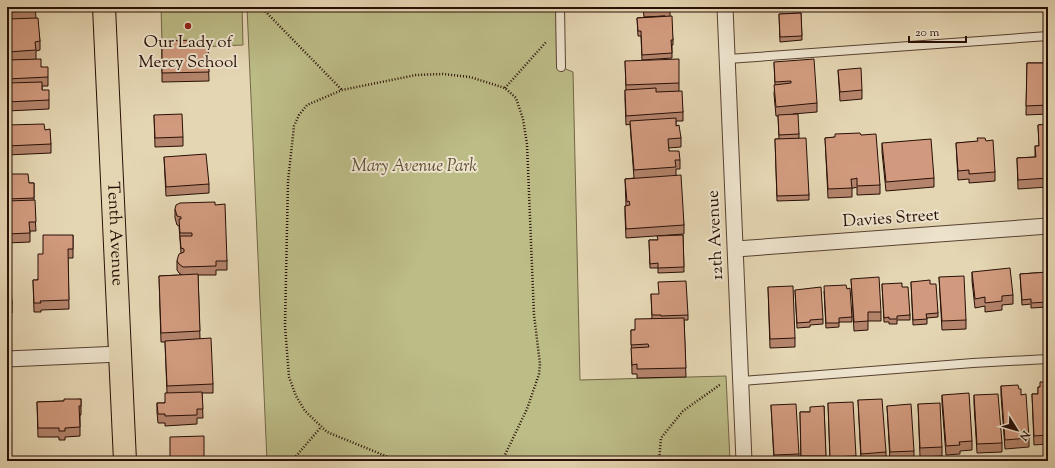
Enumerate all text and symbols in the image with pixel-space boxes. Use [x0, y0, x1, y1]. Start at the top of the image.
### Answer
scale bar [909, 18, 966, 44]
marker: Our Lady of Mercy School [183, 21, 193, 31]
text: 20 m [915, 24, 940, 42]
place label: Our Lady of Mercy School [138, 31, 238, 75]
park label: Mary Avenue Park [351, 155, 477, 179]
street label: Tenth Avenue [100, 181, 129, 287]
street label: 12th Avenue [702, 189, 730, 281]
street label: Davies Street [842, 204, 940, 234]
north arrow [997, 410, 1037, 450]
text: N [1015, 426, 1034, 444]

